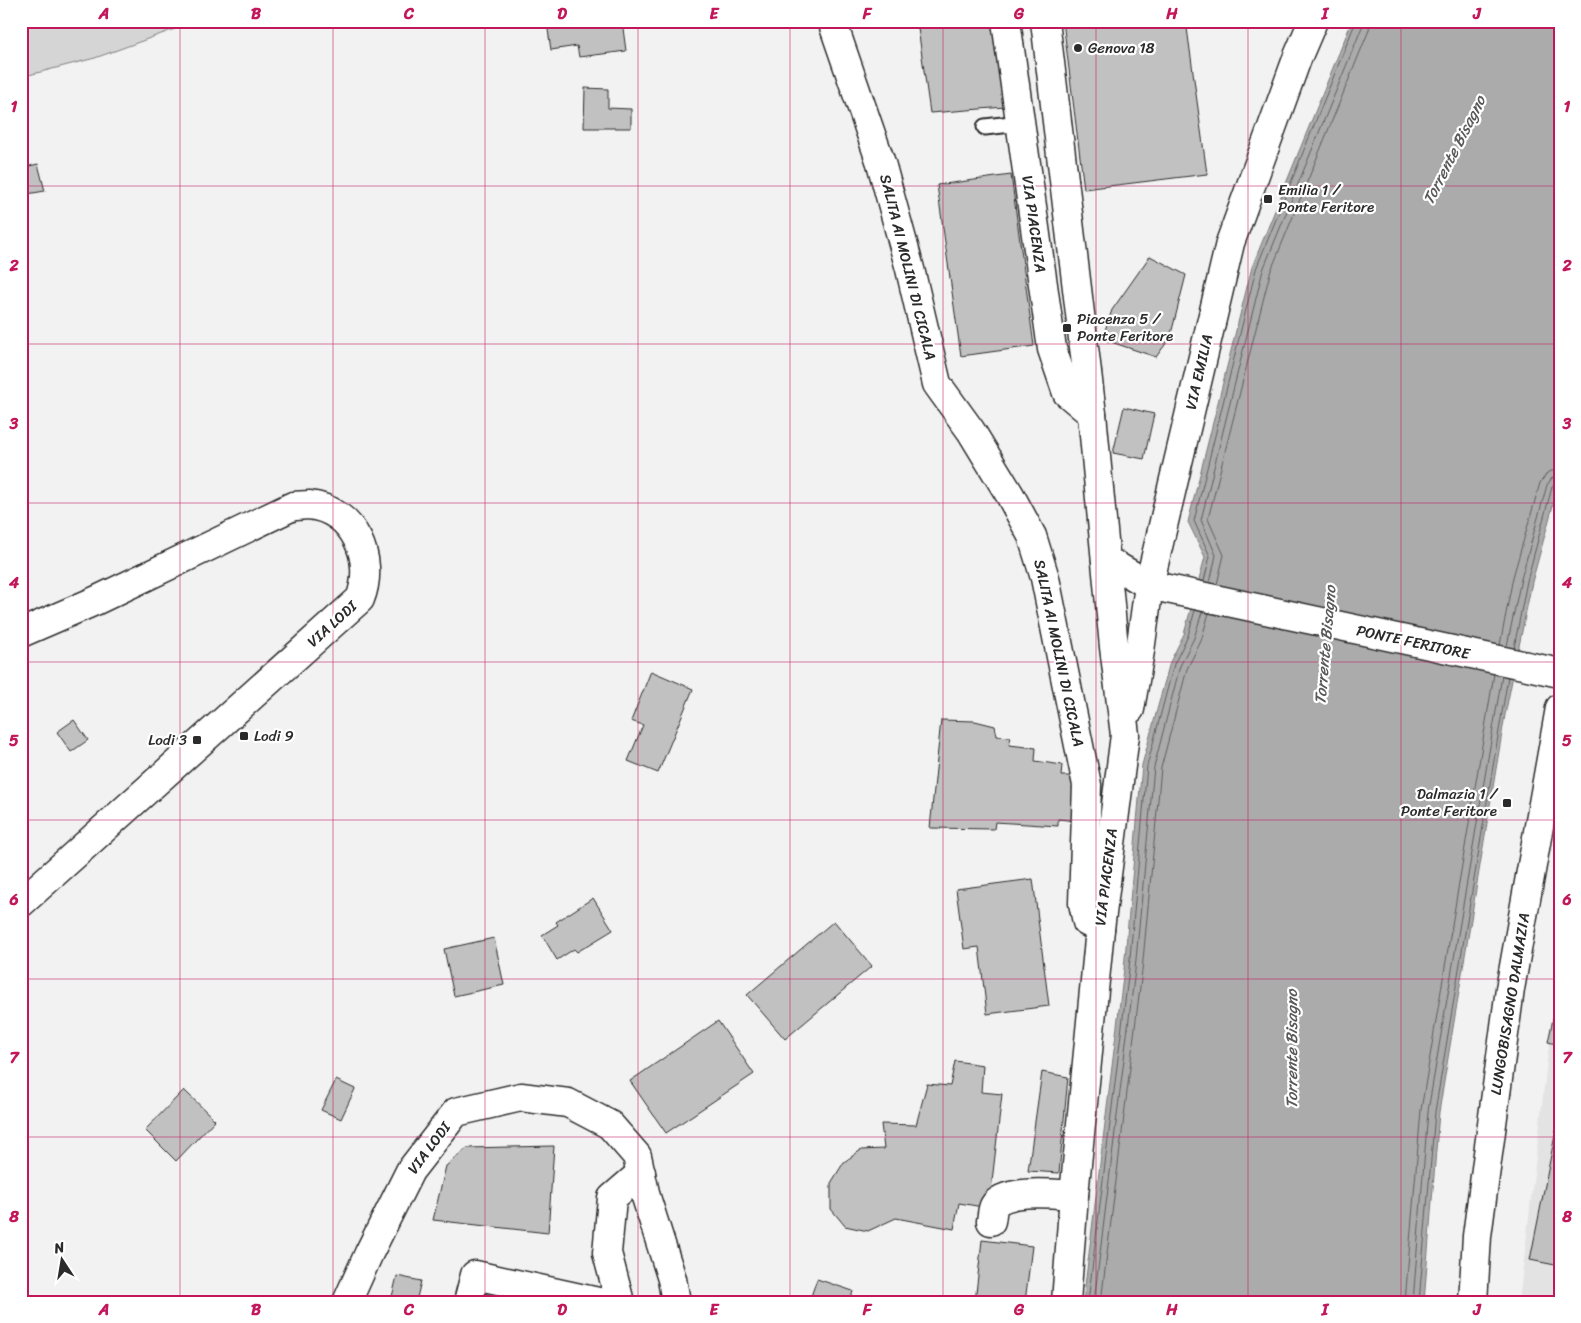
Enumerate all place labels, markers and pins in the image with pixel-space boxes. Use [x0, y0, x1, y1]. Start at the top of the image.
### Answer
place label: Genova 18 [1088, 35, 1155, 61]
marker: Genova 18 [1072, 42, 1084, 54]
place label: Emilia 1 / Ponte Feritore [1278, 177, 1374, 220]
marker: Emilia 1 / Ponte Feritore [1262, 193, 1274, 205]
place label: Piacenza 5 / Ponte Feritore [1077, 306, 1173, 349]
marker: Piacenza 5 / Ponte Feritore [1061, 322, 1073, 334]
place label: Lodi 9 [254, 723, 294, 749]
place label: Lodi 3 [148, 727, 187, 753]
marker: Lodi 9 [238, 730, 250, 742]
marker: Lodi 3 [191, 734, 203, 746]
place label: Dalmazia 1 / Ponte Feritore [1401, 781, 1499, 824]
marker: Dalmazia 1 / Ponte Feritore [1501, 797, 1513, 809]

